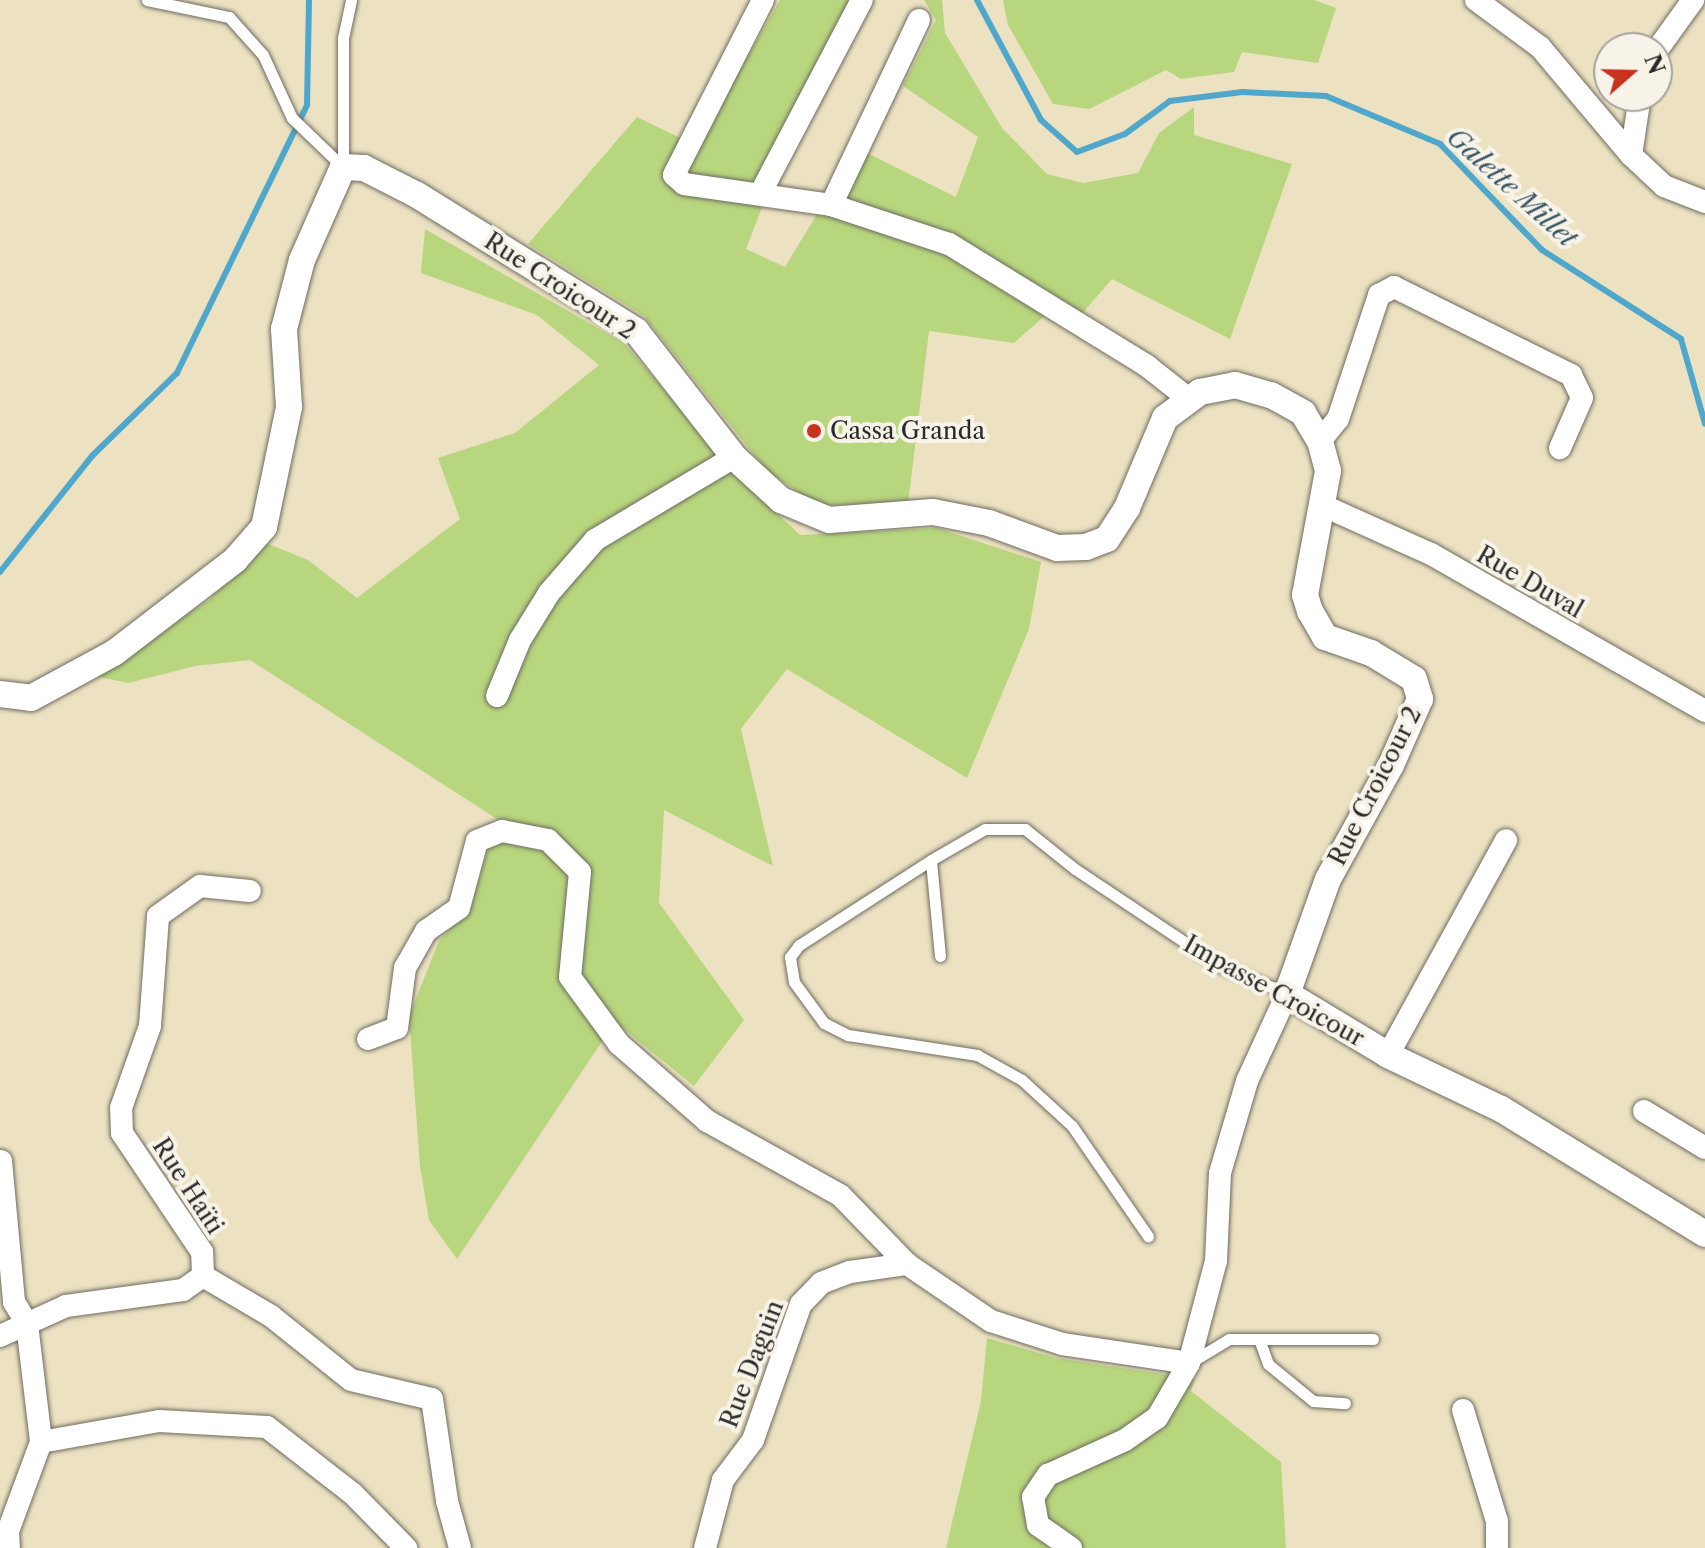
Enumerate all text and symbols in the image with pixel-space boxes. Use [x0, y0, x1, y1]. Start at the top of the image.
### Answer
north arrow [1593, 32, 1673, 112]
text: N [1638, 51, 1670, 78]
water label: Galette Millet [1440, 122, 1582, 254]
street label: Rue Croicour 2 [479, 226, 641, 346]
place label: Cassa Granda [830, 417, 985, 445]
marker: Cassa Granda [805, 422, 823, 440]
street label: Rue Duval [1472, 540, 1588, 624]
street label: Rue Croicour 2 [1322, 702, 1428, 870]
street label: Impasse Croicour [1179, 929, 1369, 1053]
street label: Rue Haïti [146, 1133, 230, 1239]
street label: Rue Daguin [715, 1296, 789, 1432]

